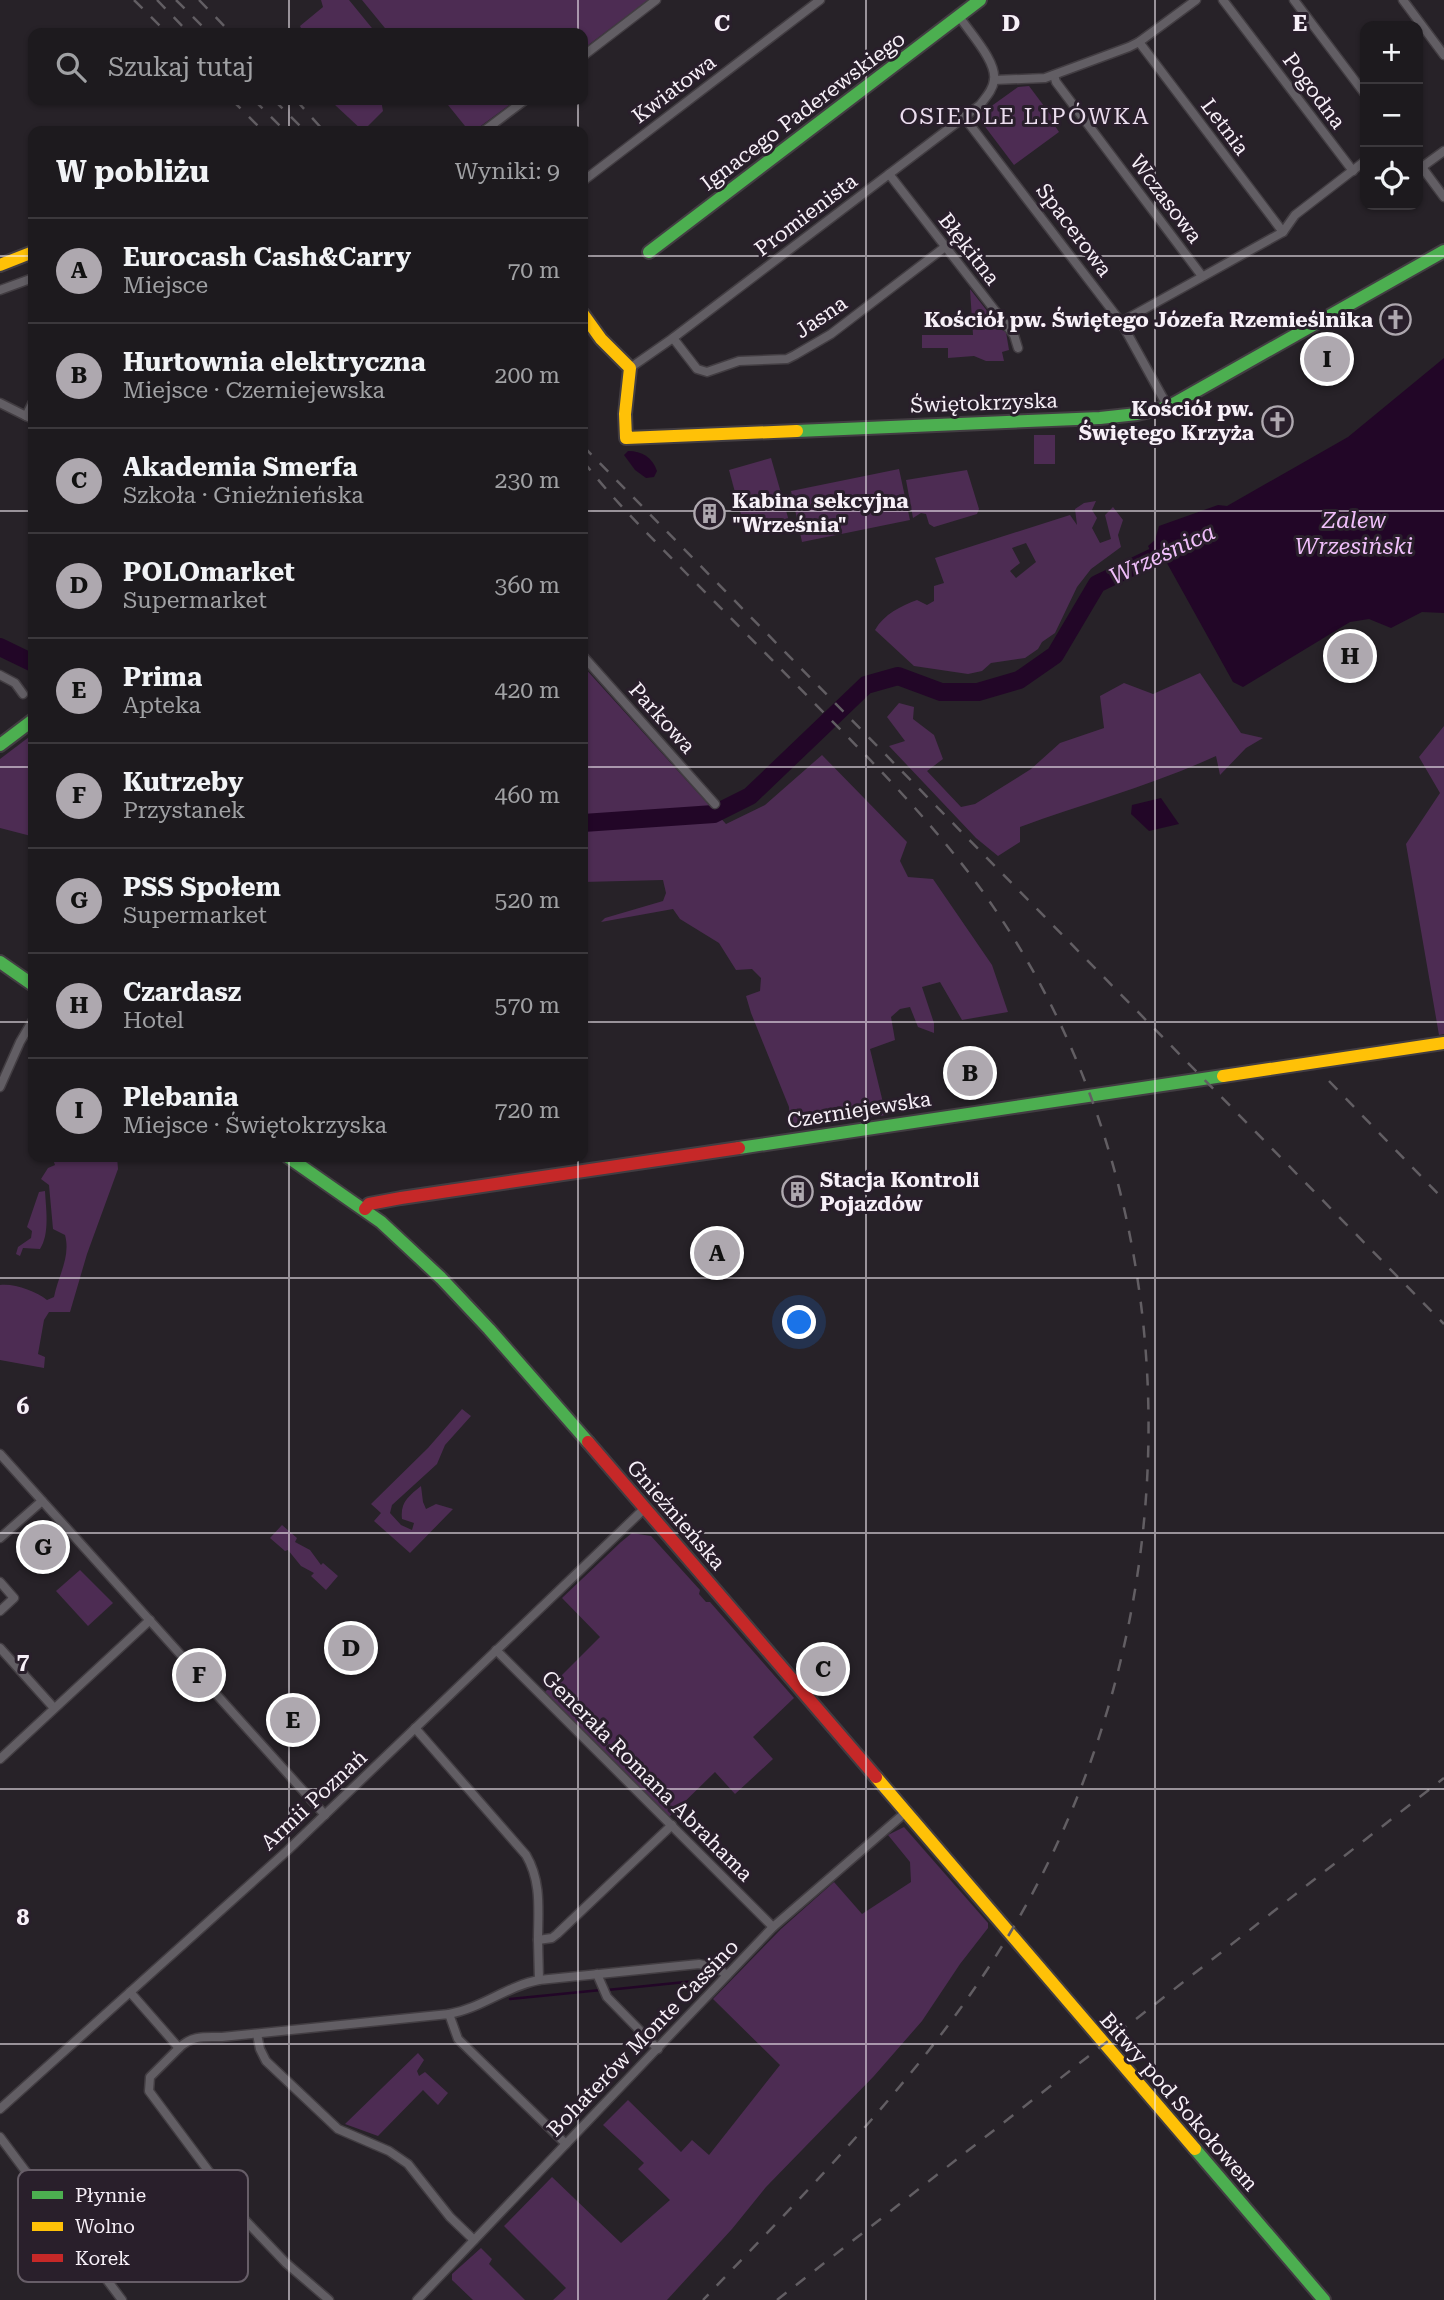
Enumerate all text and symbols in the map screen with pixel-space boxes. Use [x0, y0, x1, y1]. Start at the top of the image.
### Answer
text: C [714, 10, 730, 37]
text: D [1002, 10, 1020, 37]
text: E [1293, 10, 1307, 37]
map controls [1360, 21, 1423, 210]
button: + [1360, 21, 1423, 84]
street label: Ignacego Paderewskiego [696, 26, 910, 196]
search box [28, 28, 588, 105]
icon: search [52, 48, 90, 86]
street label: Pogodna [1278, 48, 1351, 134]
street label: Kwiatowa [628, 49, 721, 128]
text: Szukaj tutaj [108, 52, 254, 82]
button: − [1360, 84, 1423, 147]
street label: Letnia [1196, 94, 1254, 160]
district label: OSIEDLE LIPÓWKA [899, 102, 1151, 130]
button: locate [1360, 147, 1423, 210]
street label: Wczasowa [1125, 150, 1207, 248]
text: W pobliżu [56, 154, 209, 189]
text: Wyniki: 9 [455, 158, 560, 185]
street label: Promienista [750, 168, 862, 261]
street label: Spacerowa [1031, 179, 1117, 282]
street label: Błękitna [933, 208, 1005, 290]
text: Eurocash Cash&Carry [123, 242, 411, 272]
text: A [71, 257, 87, 284]
text: 70 m [507, 257, 560, 284]
text: Miejsce [123, 272, 208, 299]
street label: Jasna [790, 291, 852, 343]
church icon: Kościół pw. Świętego Józefa Rzemieślnika [1379, 303, 1413, 337]
place label: Kościół pw. Świętego Józefa Rzemieślnika [924, 306, 1374, 332]
pin: I [1304, 333, 1350, 385]
text: Hurtownia elektryczna [123, 347, 426, 377]
text: B [71, 362, 87, 389]
text: 200 m [495, 362, 560, 389]
text: Miejsce · Czerniejewska [123, 377, 385, 404]
street label: Świętokrzyska [910, 387, 1059, 418]
place label: Kościół pw. Świętego Krzyża [1079, 397, 1255, 445]
church icon: Kościół pw. Świętego Krzyża [1260, 404, 1294, 438]
text: Akademia Smerfa [123, 452, 358, 482]
text: C [71, 467, 87, 494]
text: 230 m [495, 467, 560, 494]
text: Szkoła · Gnieźnieńska [123, 482, 364, 509]
place label: Kabina sekcyjna "Września" [732, 489, 909, 537]
building icon: Kabina sekcyjna "Września" [692, 496, 726, 530]
water label: Zalew Wrzesiński [1295, 507, 1413, 560]
water label: Wrześnica [1105, 518, 1219, 591]
text: POLOmarket [123, 557, 295, 587]
text: D [70, 572, 88, 599]
text: 360 m [495, 572, 560, 599]
text: Supermarket [123, 587, 267, 614]
pin: H [1327, 630, 1373, 682]
text: Prima [123, 662, 202, 692]
text: E [72, 677, 86, 704]
text: 420 m [495, 677, 560, 704]
street label: Parkowa [624, 678, 700, 759]
text: Apteka [123, 692, 201, 719]
text: Kutrzeby [123, 767, 243, 797]
text: F [72, 782, 86, 809]
text: 460 m [495, 782, 560, 809]
text: Przystanek [123, 797, 245, 824]
text: PSS Społem [123, 872, 281, 902]
text: G [70, 887, 88, 914]
text: 520 m [495, 887, 560, 914]
text: Supermarket [123, 902, 267, 929]
text: Czardasz [123, 977, 241, 1007]
text: H [70, 992, 89, 1019]
text: 570 m [495, 992, 560, 1019]
text: Hotel [123, 1007, 184, 1034]
pin: B [947, 1047, 993, 1099]
text: Plebania [123, 1082, 239, 1112]
street label: Czerniejewska [785, 1087, 933, 1133]
text: I [74, 1097, 84, 1124]
text: 720 m [495, 1097, 560, 1124]
text: Miejsce · Świętokrzyska [123, 1112, 387, 1139]
place label: Stacja Kontroli Pojazdów [820, 1168, 979, 1216]
building icon: Stacja Kontroli Pojazdów [780, 1175, 814, 1209]
pin: A [694, 1227, 740, 1279]
your location [782, 1305, 816, 1339]
text: 6 [17, 1393, 30, 1420]
street label: Gnieźnieńska [622, 1455, 730, 1575]
pin: G [20, 1521, 66, 1573]
pin: D [328, 1622, 374, 1674]
pin: C [800, 1643, 846, 1695]
text: 7 [17, 1648, 30, 1675]
pin: F [176, 1649, 222, 1701]
street label: Generała Romana Abrahama [537, 1666, 758, 1887]
pin: E [270, 1694, 316, 1746]
street label: Armii Poznań [256, 1745, 372, 1855]
text: 8 [17, 1904, 30, 1931]
street label: Bohaterów Monte Cassino [542, 1934, 744, 2142]
street label: Bitwy pod Sokołowem [1095, 2008, 1263, 2196]
legend [18, 2170, 248, 2282]
text: Płynnie [75, 2184, 146, 2207]
text: Wolno [75, 2215, 135, 2238]
text: Korek [75, 2247, 130, 2270]

